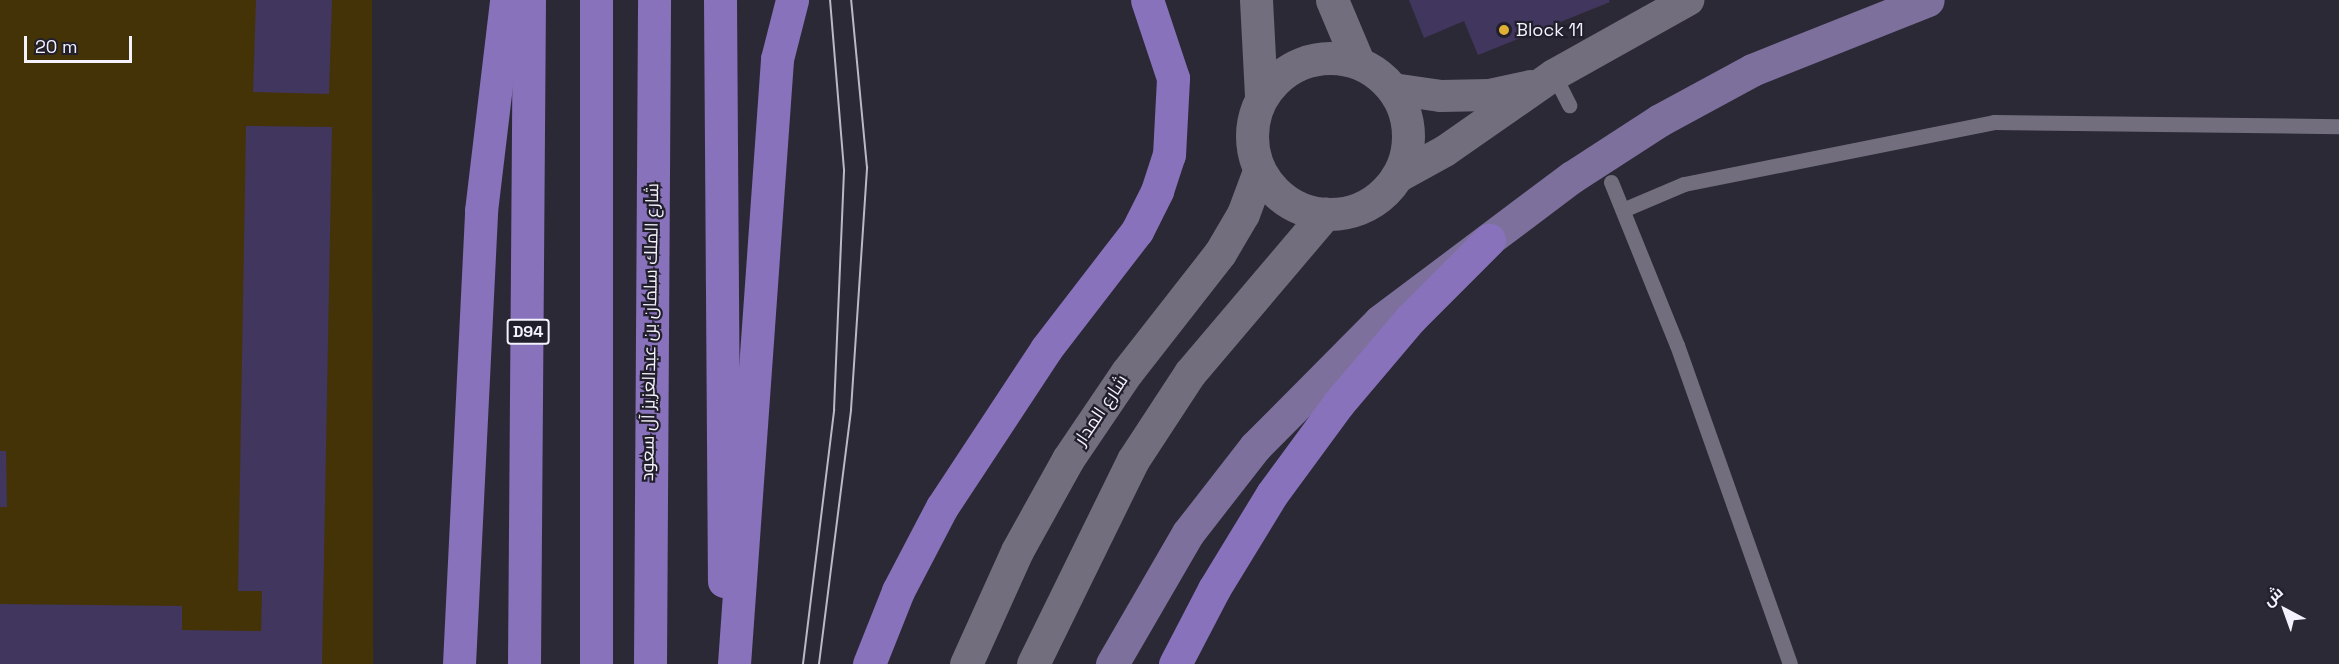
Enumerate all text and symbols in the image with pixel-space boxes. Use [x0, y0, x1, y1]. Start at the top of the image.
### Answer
place label: Block 11 [1516, 19, 1584, 41]
marker: Block 11 [1497, 23, 1511, 37]
scale bar [27, 24, 135, 62]
text: 20 m [35, 35, 78, 58]
street label: شارع الملك سلمان بن عبدالعزيز آل سعود [637, 183, 663, 481]
road number: D94 [506, 319, 550, 345]
street label: شارع المدار [1069, 371, 1133, 449]
north arrow [2255, 580, 2315, 640]
text: ش [2258, 581, 2287, 611]

